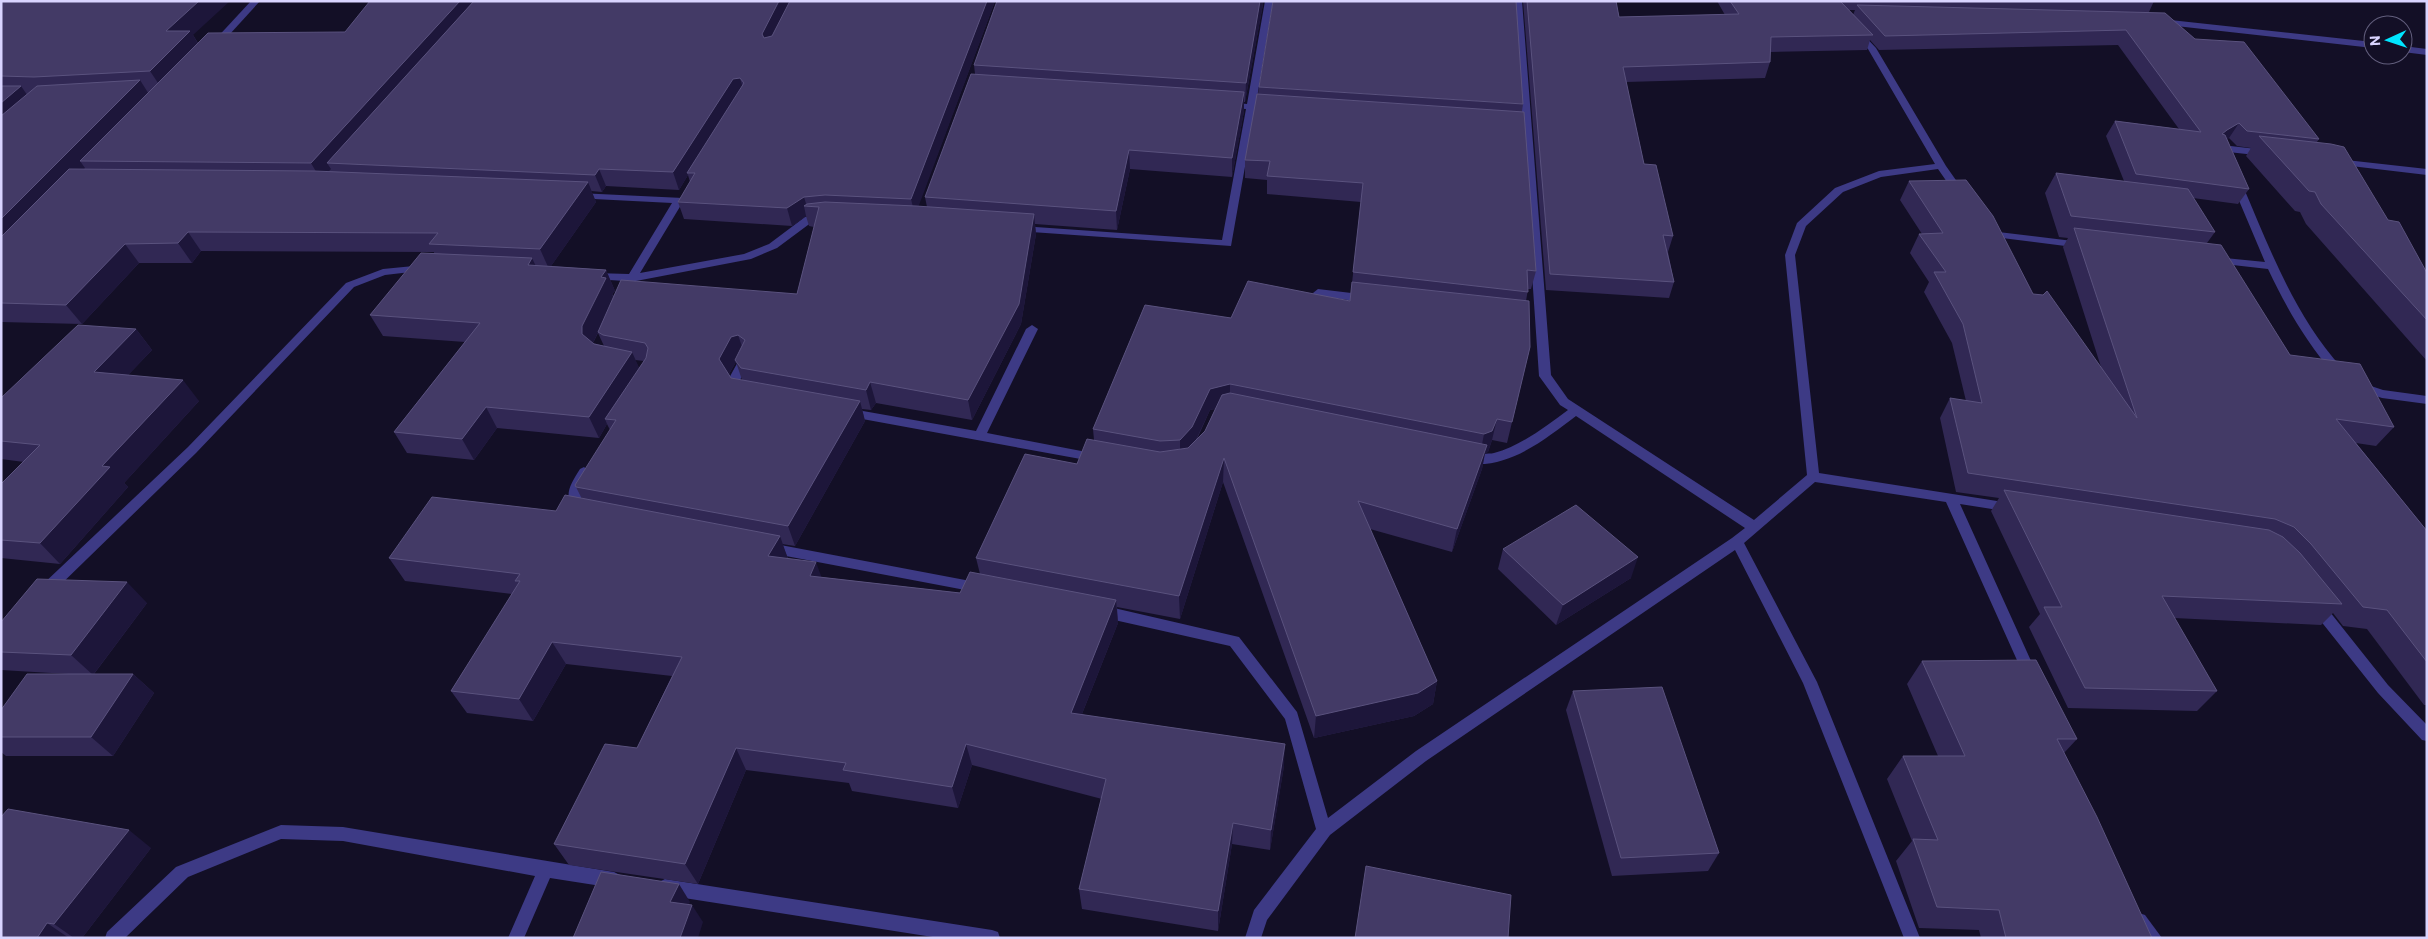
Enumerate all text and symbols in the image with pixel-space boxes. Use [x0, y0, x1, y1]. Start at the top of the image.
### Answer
north arrow [2363, 15, 2413, 65]
text: N [2366, 35, 2383, 46]

